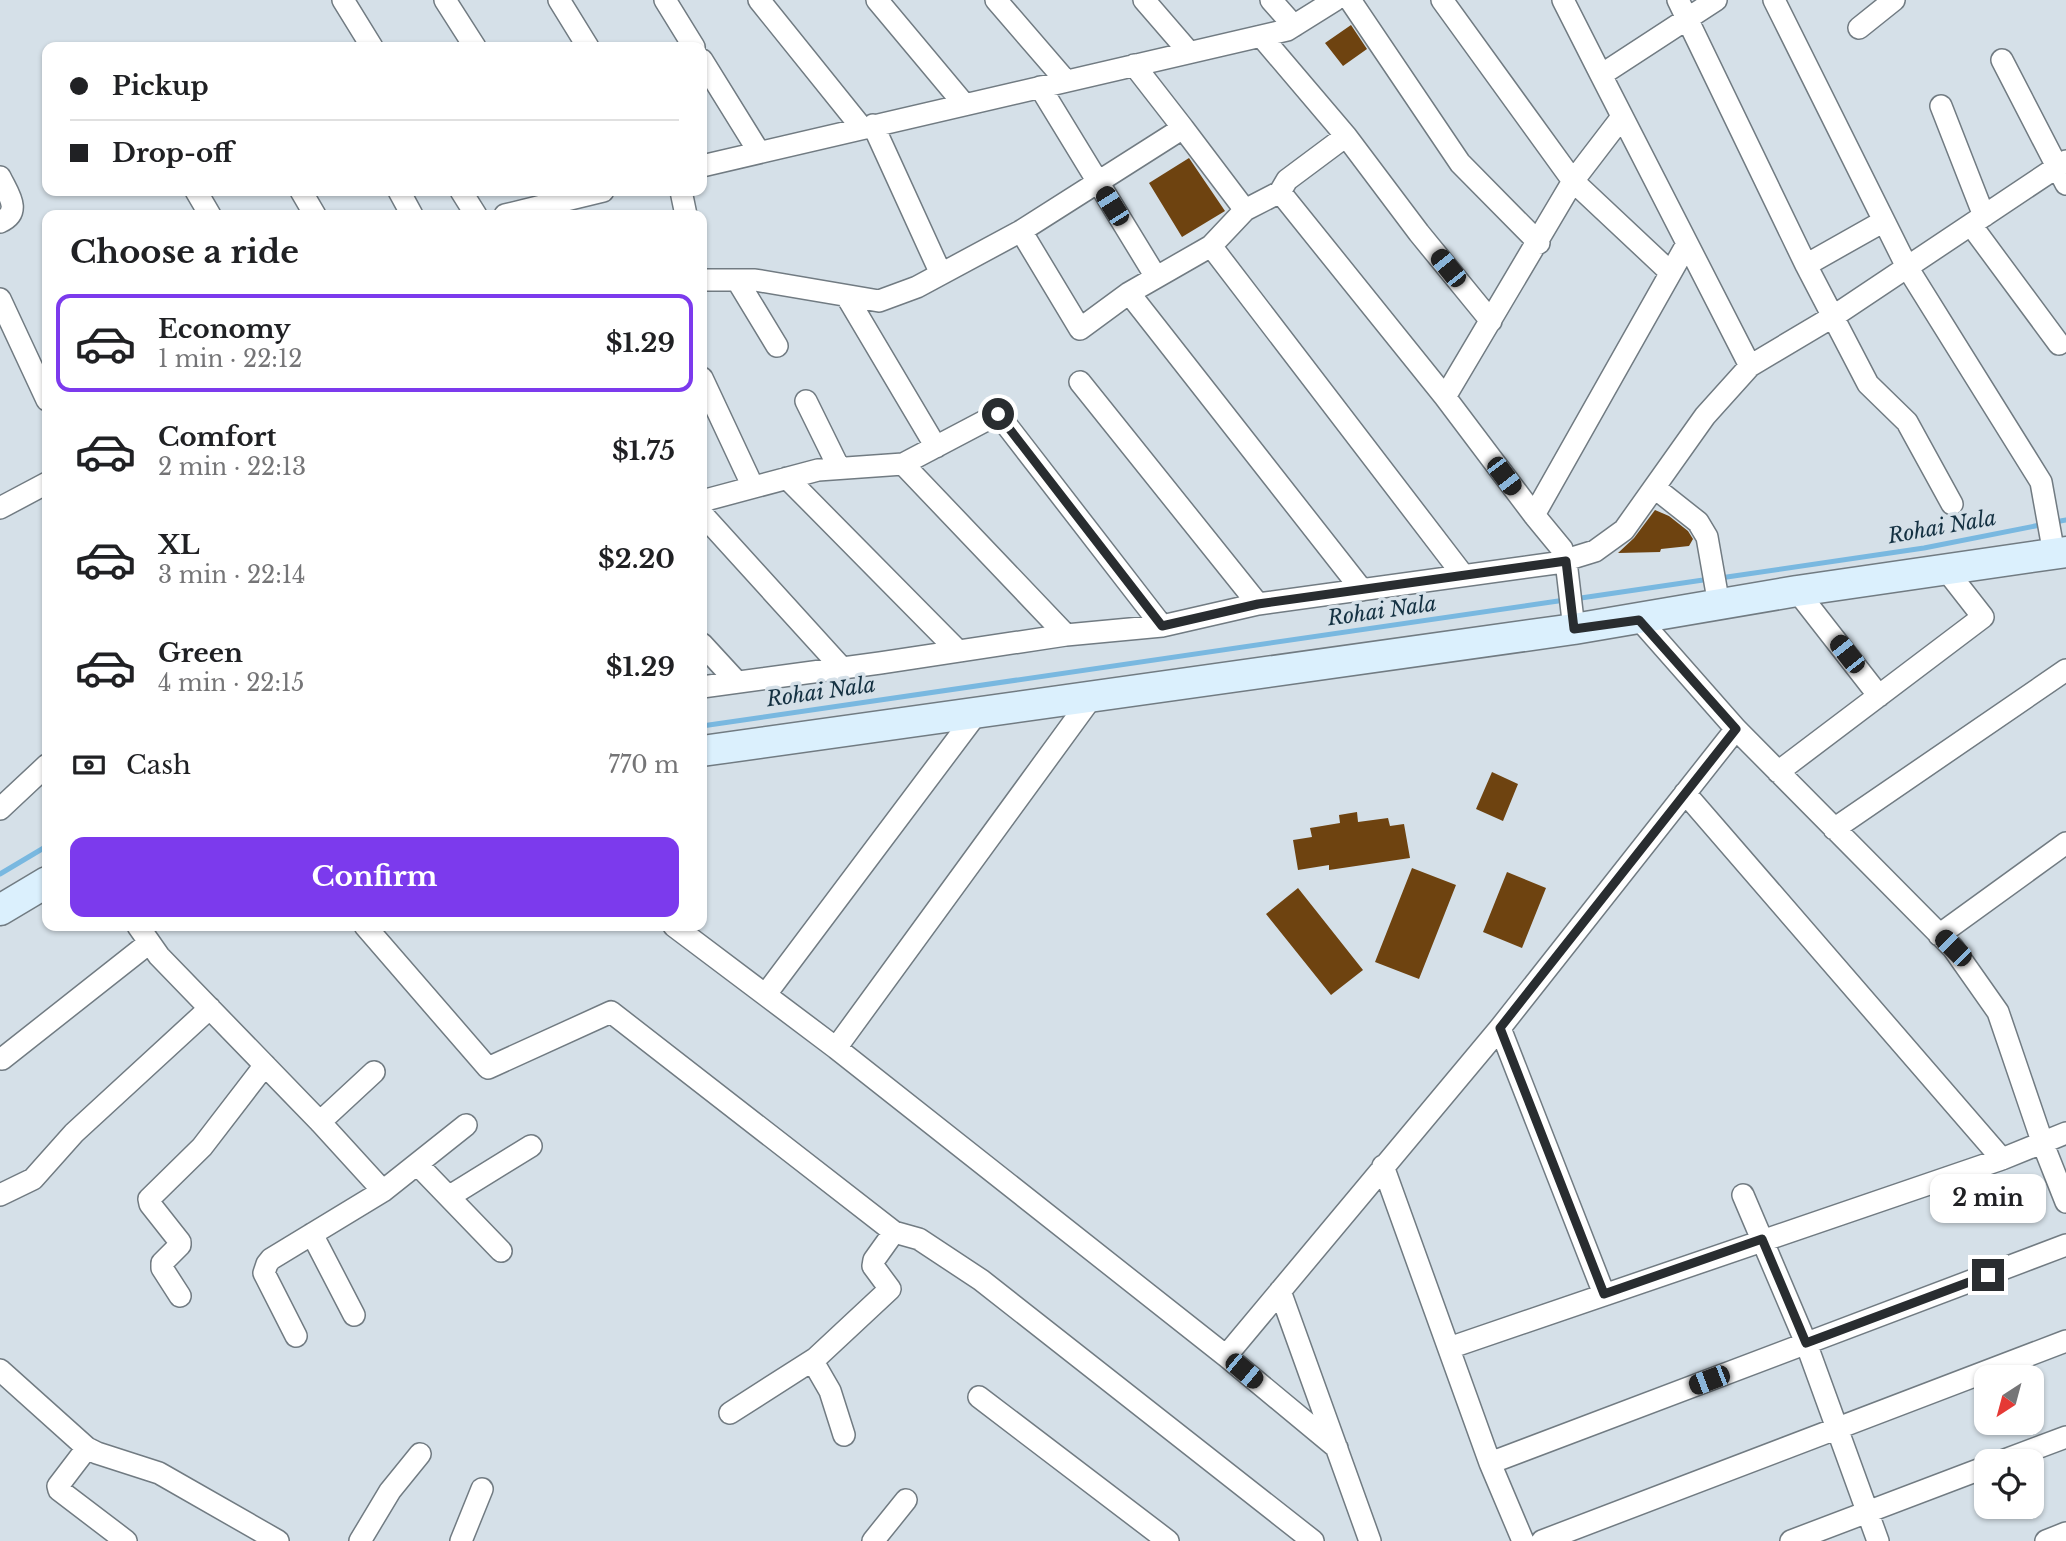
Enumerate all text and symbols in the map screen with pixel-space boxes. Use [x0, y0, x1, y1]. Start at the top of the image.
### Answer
text: Pickup [112, 70, 209, 102]
text: Drop-off [112, 137, 233, 169]
car [1092, 183, 1133, 229]
text: Choose a ride [70, 232, 299, 272]
car [1427, 245, 1470, 291]
icon: car [74, 312, 137, 375]
text: Economy [158, 313, 291, 345]
text: $1.29 [606, 327, 675, 359]
text: 1 min · 22:12 [158, 345, 302, 373]
route start [982, 398, 1014, 430]
icon: car [74, 420, 137, 483]
text: Comfort [158, 421, 276, 453]
text: $1.75 [612, 435, 675, 467]
text: 2 min · 22:13 [158, 453, 306, 481]
car [1483, 453, 1526, 499]
water label: Rohai Nala [1885, 505, 1998, 550]
icon: car [74, 528, 137, 591]
text: XL [158, 529, 200, 561]
text: $2.20 [598, 543, 675, 575]
text: 3 min · 22:14 [158, 561, 306, 589]
water label: Rohai Nala [1325, 590, 1438, 632]
car [1826, 631, 1869, 677]
icon: car [74, 636, 137, 699]
text: Green [158, 637, 243, 669]
text: $1.29 [606, 651, 675, 683]
text: 4 min · 22:15 [158, 669, 304, 697]
water label: Rohai Nala [764, 671, 877, 713]
icon: cash [70, 746, 108, 784]
text: Cash [126, 749, 191, 781]
text: 770 m [608, 751, 679, 779]
button: Confirm [70, 837, 679, 917]
car [1931, 926, 1976, 970]
callout: 2 min [1930, 1174, 2046, 1222]
text: 2 min [1952, 1184, 2024, 1212]
route end [1972, 1259, 2004, 1291]
car [1222, 1349, 1267, 1393]
car [1686, 1363, 1733, 1397]
north arrow [1974, 1365, 2044, 1435]
map controls [1974, 1365, 2044, 1519]
button: locate [1974, 1449, 2044, 1519]

